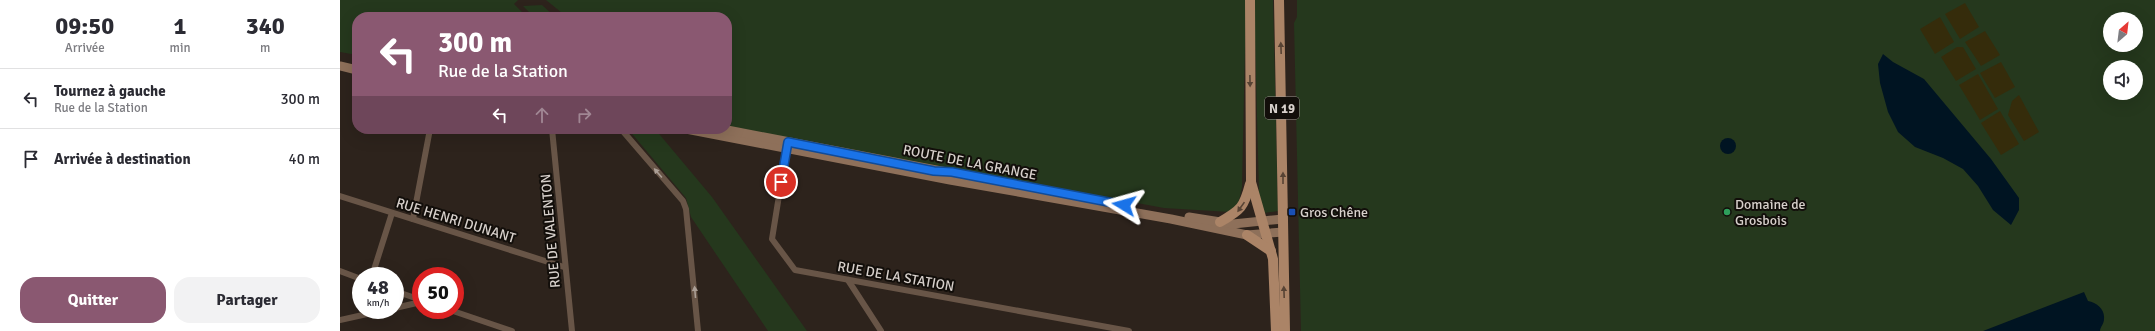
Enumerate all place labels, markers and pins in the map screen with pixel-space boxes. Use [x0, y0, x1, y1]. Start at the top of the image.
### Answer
pin [764, 165, 798, 199]
place label: Domaine de Grosbois [1735, 196, 1806, 229]
place label: Gros Chêne [1300, 204, 1368, 221]
marker: Gros Chêne [1287, 207, 1297, 217]
marker: Domaine de Grosbois [1722, 207, 1732, 217]

